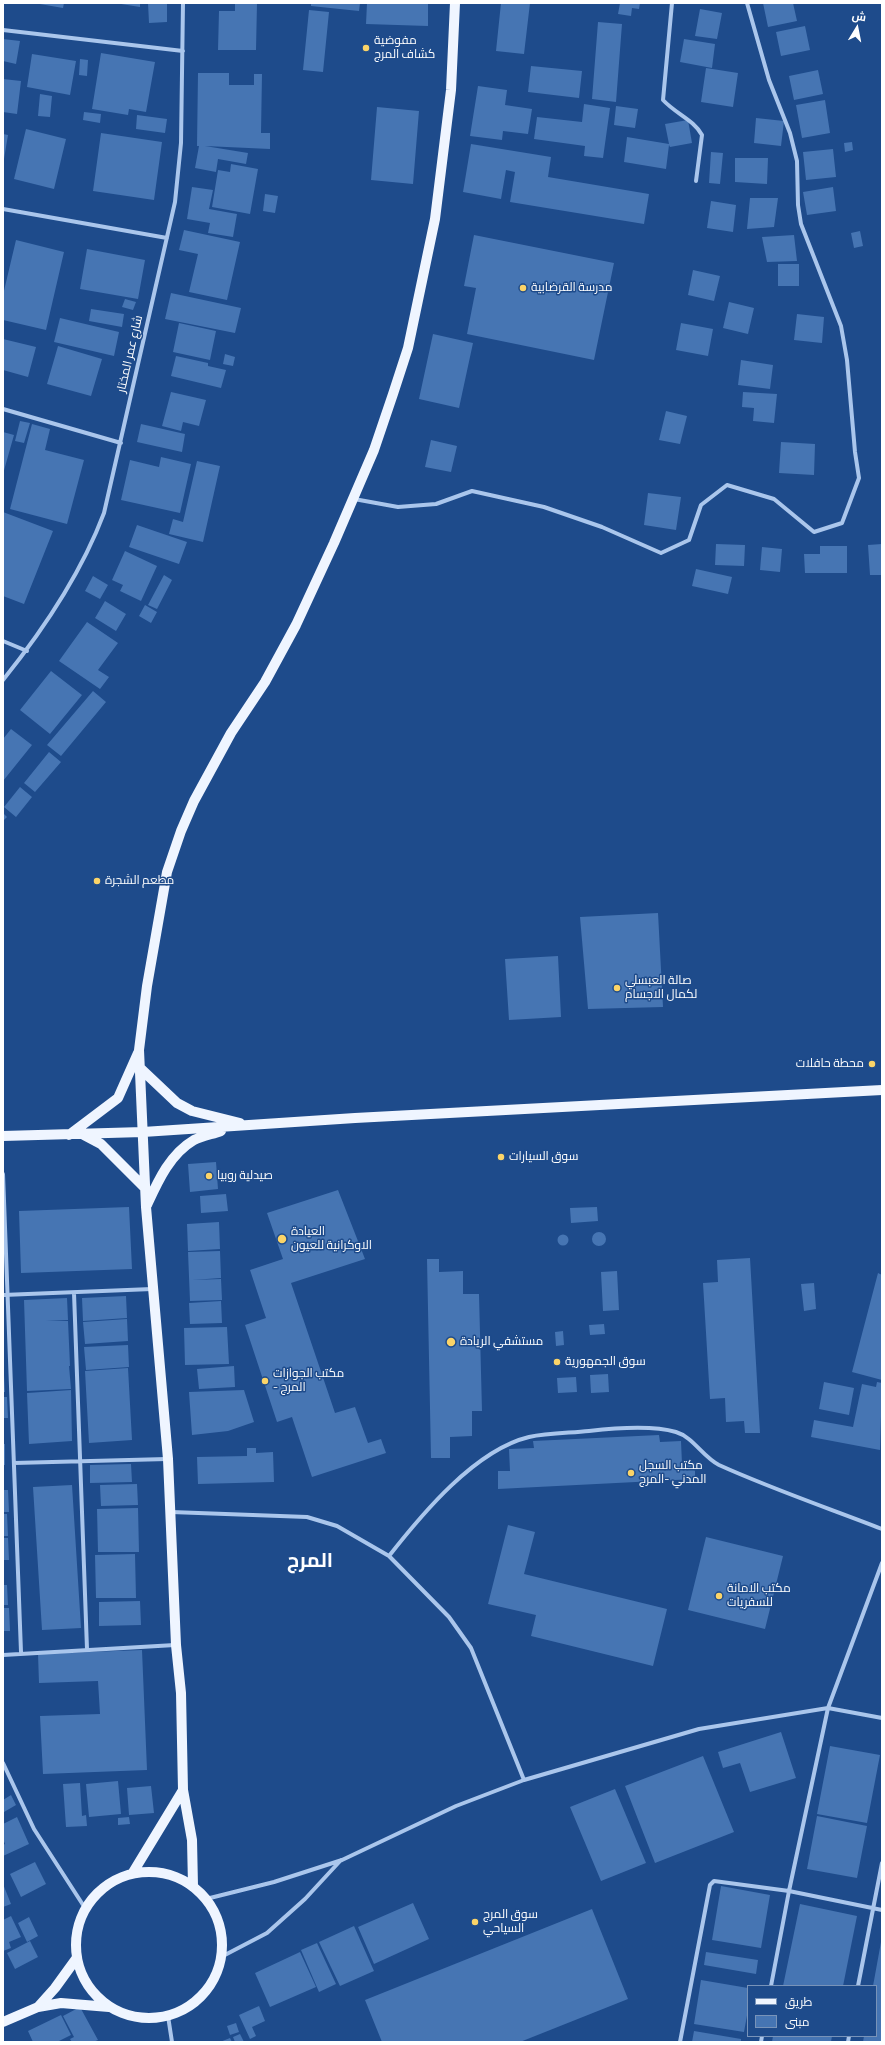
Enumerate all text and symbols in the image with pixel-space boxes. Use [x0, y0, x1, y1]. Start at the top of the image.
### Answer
text: ش [851, 7, 867, 24]
north arrow [837, 8, 877, 48]
place label: مفوضية كشاف المرج [374, 34, 435, 62]
marker: مفوضية كشاف المرج [361, 43, 371, 53]
place label: مدرسة القرضابية [531, 281, 612, 295]
marker: مدرسة القرضابية [518, 283, 528, 293]
street label: شارع عمر المختار [114, 314, 146, 394]
place label: مطعم الشجرة [105, 874, 174, 888]
marker: مطعم الشجرة [92, 876, 102, 886]
place label: صالة العبسلي لكمال الاجسام [625, 974, 697, 1002]
marker: صالة العبسلي لكمال الاجسام [612, 983, 622, 993]
place label: محطة حافلات [796, 1057, 864, 1071]
marker: محطة حافلات [867, 1059, 877, 1069]
place label: سوق السيارات [509, 1150, 578, 1164]
marker: سوق السيارات [496, 1152, 506, 1162]
place label: صيدلية روبيا [217, 1169, 273, 1183]
marker: صيدلية روبيا [204, 1171, 214, 1181]
place label: العيادة الاوكرانية للعيون [291, 1225, 372, 1253]
marker: العيادة الاوكرانية للعيون [276, 1233, 288, 1245]
place label: مستشفي الريادة [460, 1335, 543, 1349]
marker: مستشفي الريادة [445, 1336, 457, 1348]
place label: سوق الجمهورية [565, 1355, 646, 1369]
marker: سوق الجمهورية [552, 1357, 562, 1367]
place label: مكتب الجوازات - المرج [273, 1367, 344, 1395]
marker: مكتب الجوازات - المرج [260, 1376, 270, 1386]
place label: مكتب السجل المدني -المرج [639, 1459, 706, 1487]
marker: مكتب السجل المدني -المرج [626, 1468, 636, 1478]
district label: المرج [287, 1549, 333, 1573]
place label: مكتب الامانة للسفريات [727, 1582, 791, 1610]
marker: مكتب الامانة للسفريات [714, 1591, 724, 1601]
place label: سوق المرج السياحي [483, 1908, 538, 1936]
marker: سوق المرج السياحي [470, 1917, 480, 1927]
legend [747, 1985, 877, 2037]
text: طريق [785, 1993, 812, 2010]
text: مبنى [785, 2013, 810, 2030]

